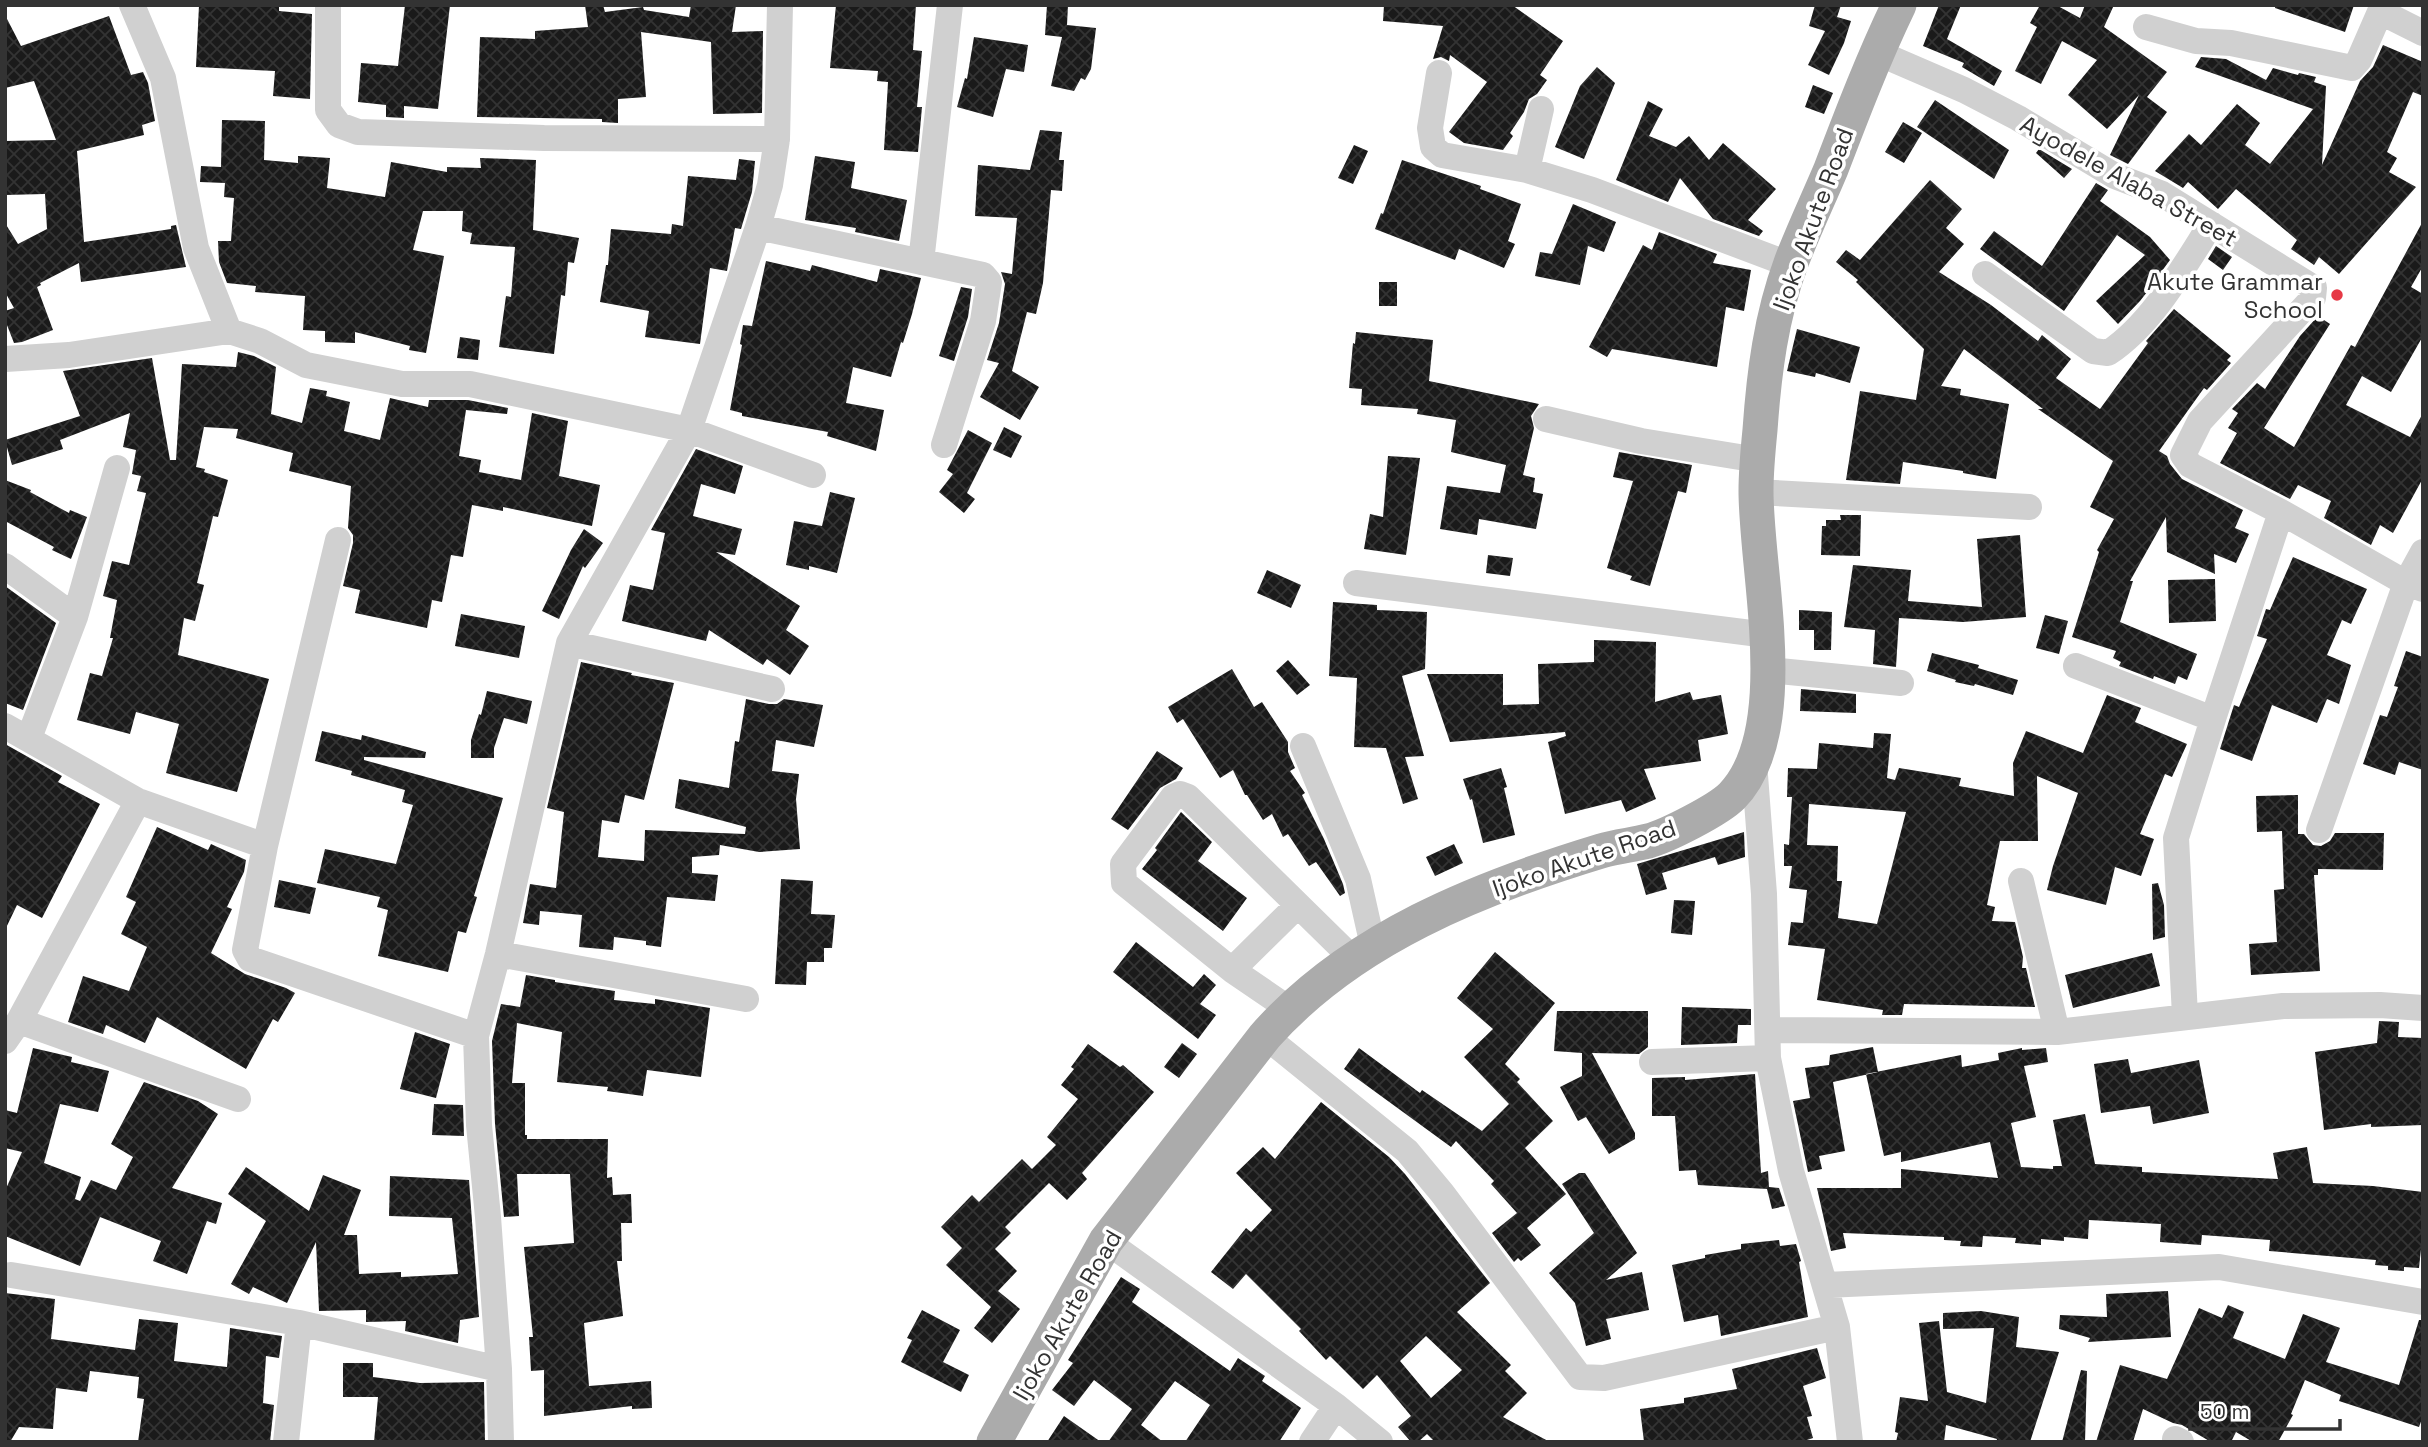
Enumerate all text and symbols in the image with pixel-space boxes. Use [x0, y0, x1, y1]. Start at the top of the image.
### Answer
street label: Ayodele Alaba Street [2015, 108, 2243, 254]
street label: Ijoko Akute Road [1766, 123, 1860, 315]
place label: Akute Grammar School [2147, 266, 2323, 325]
marker: Akute Grammar School [2329, 287, 2345, 303]
street label: Ijoko Akute Road [1488, 812, 1680, 904]
street label: Ijoko Akute Road [1006, 1224, 1128, 1406]
scale bar [2190, 1388, 2340, 1432]
text: 50 m [2200, 1398, 2250, 1425]

